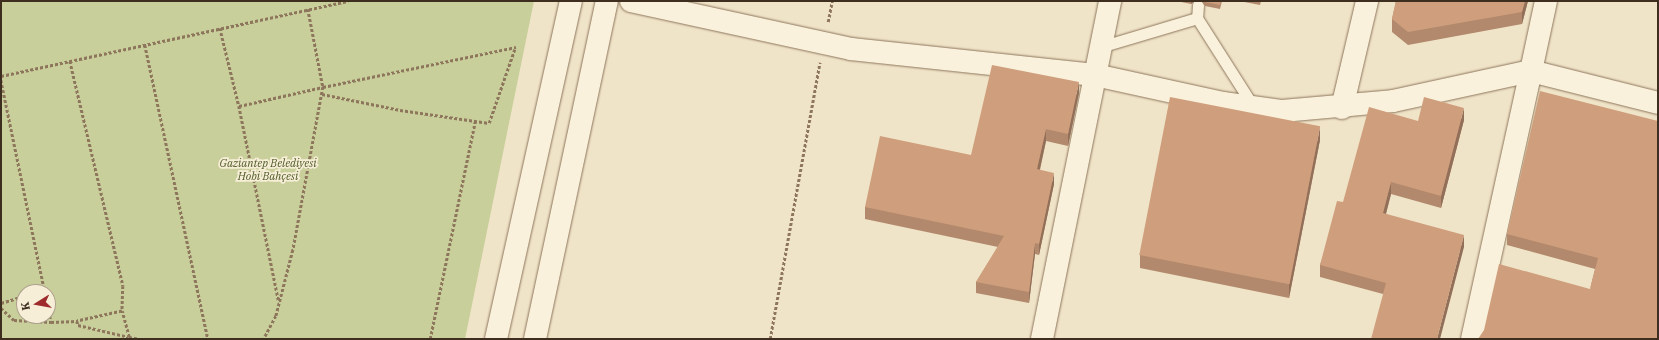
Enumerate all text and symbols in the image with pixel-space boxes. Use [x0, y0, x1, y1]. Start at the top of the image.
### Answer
park label: Gaziantep Belediyesi Hobi Bahçesi [219, 157, 317, 183]
north arrow [16, 284, 56, 324]
text: K [18, 301, 33, 312]

